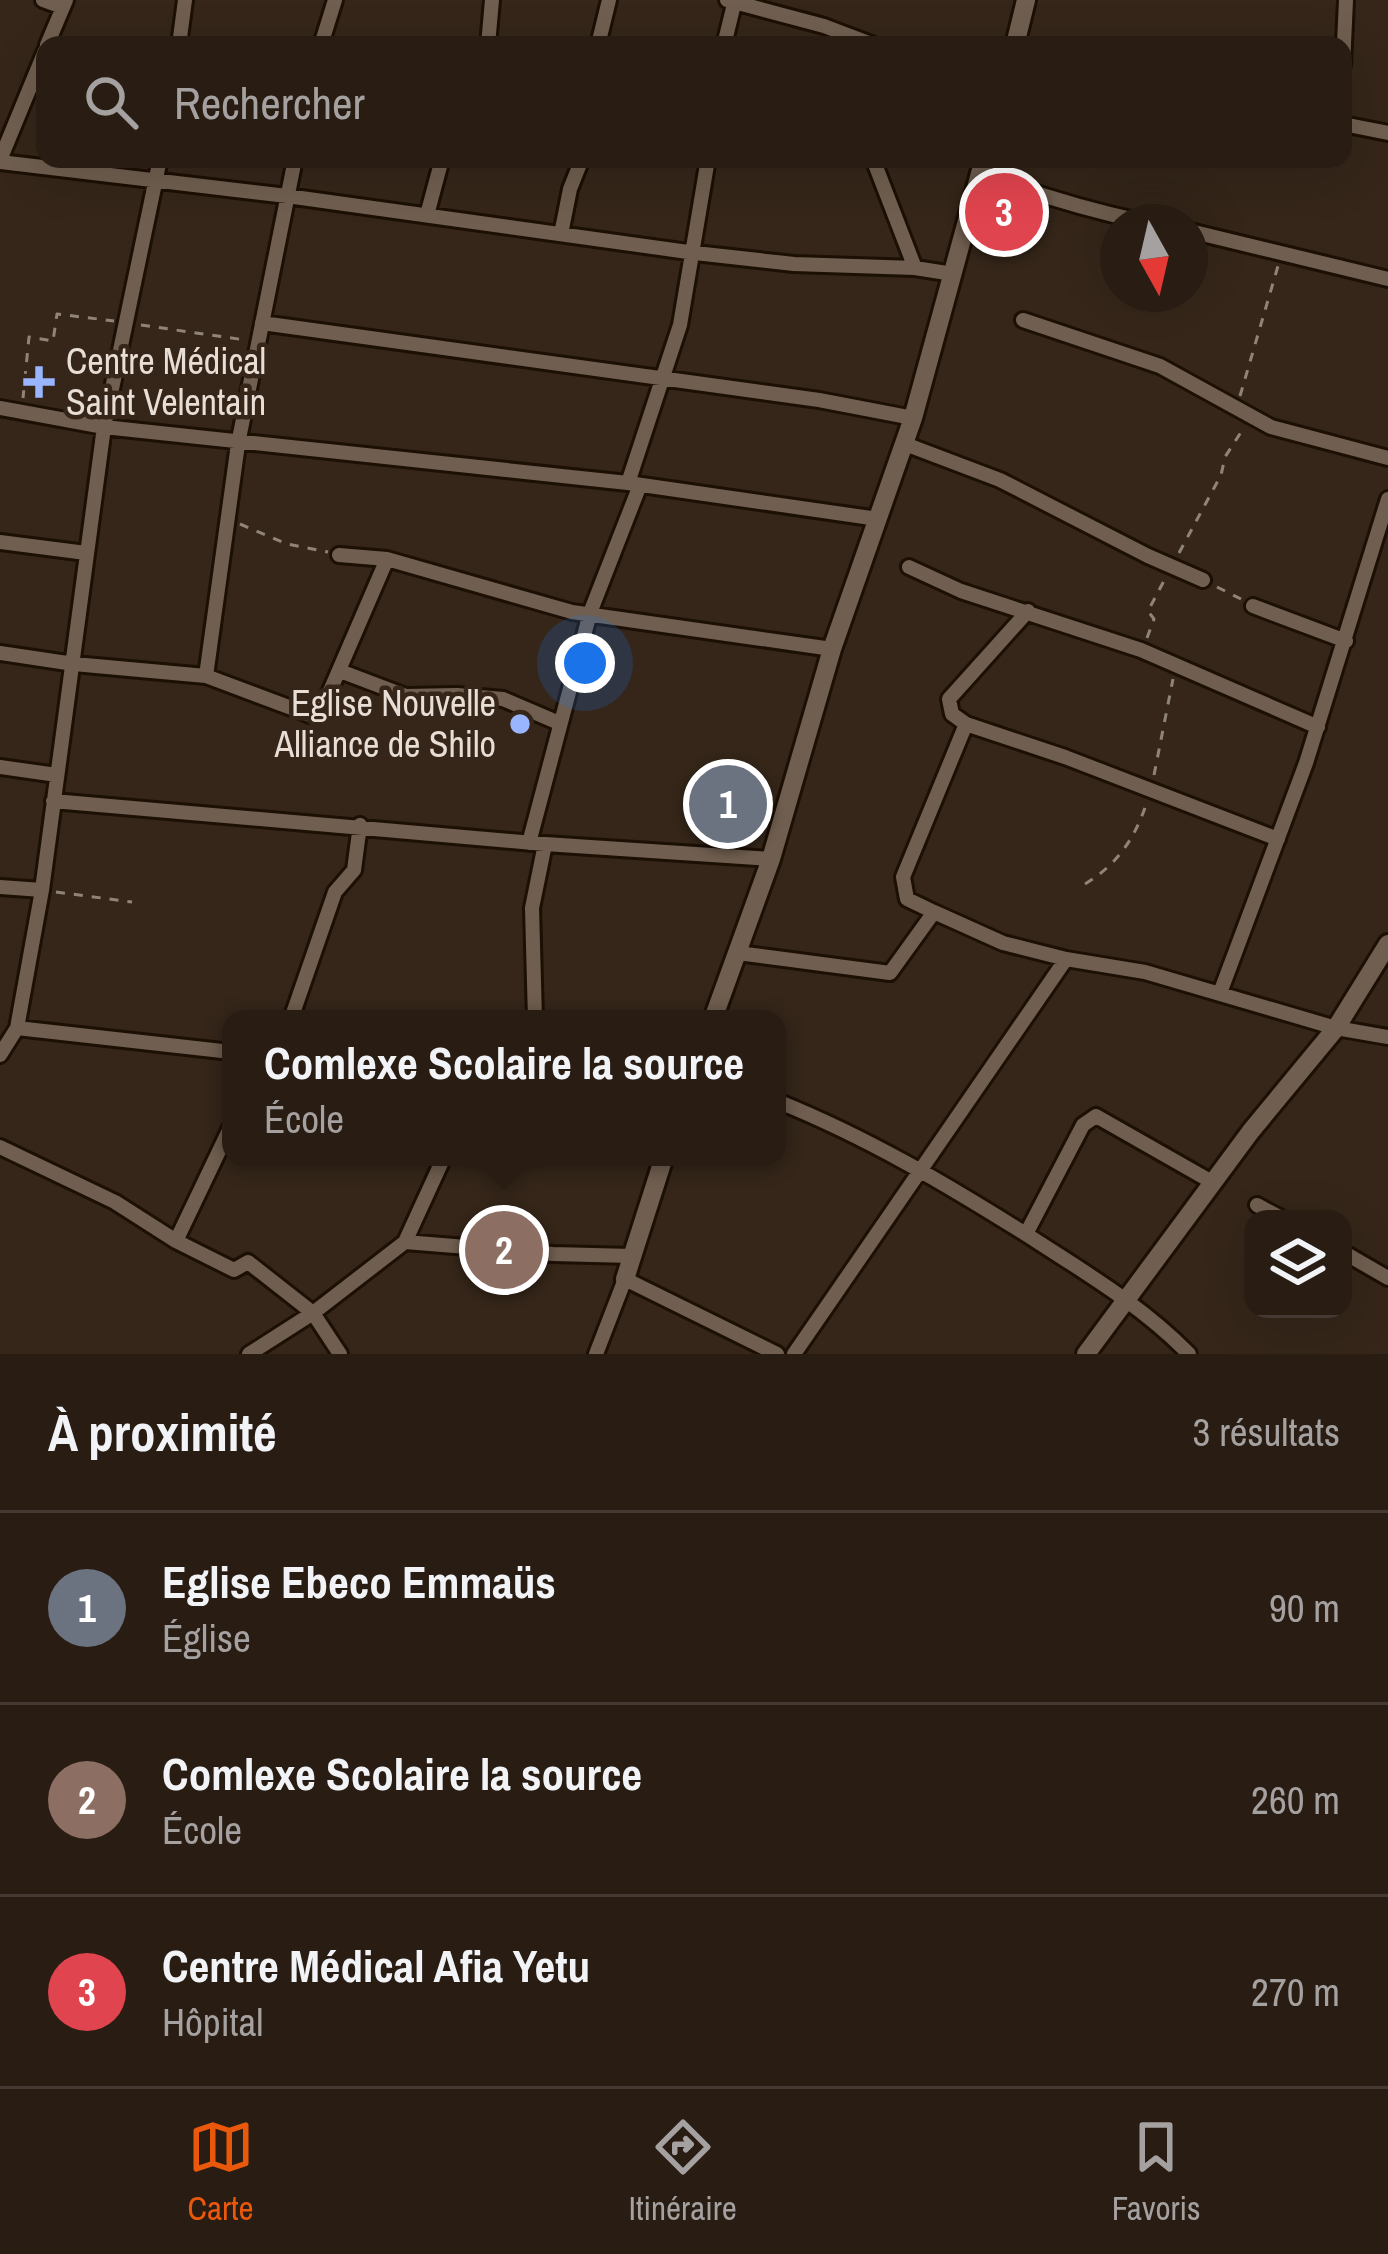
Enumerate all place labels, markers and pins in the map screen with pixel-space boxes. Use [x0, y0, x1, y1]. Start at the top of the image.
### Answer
pin: 3 [965, 167, 1043, 257]
place label: Centre Médical Saint Velentain [66, 337, 266, 426]
marker: Centre Médical Saint Velentain [23, 366, 55, 398]
place label: Eglise Nouvelle Alliance de Shilo [273, 679, 496, 768]
marker: Eglise Nouvelle Alliance de Shilo [507, 711, 533, 737]
pin: 1 [689, 759, 767, 849]
pin: 2 [465, 1205, 543, 1295]

